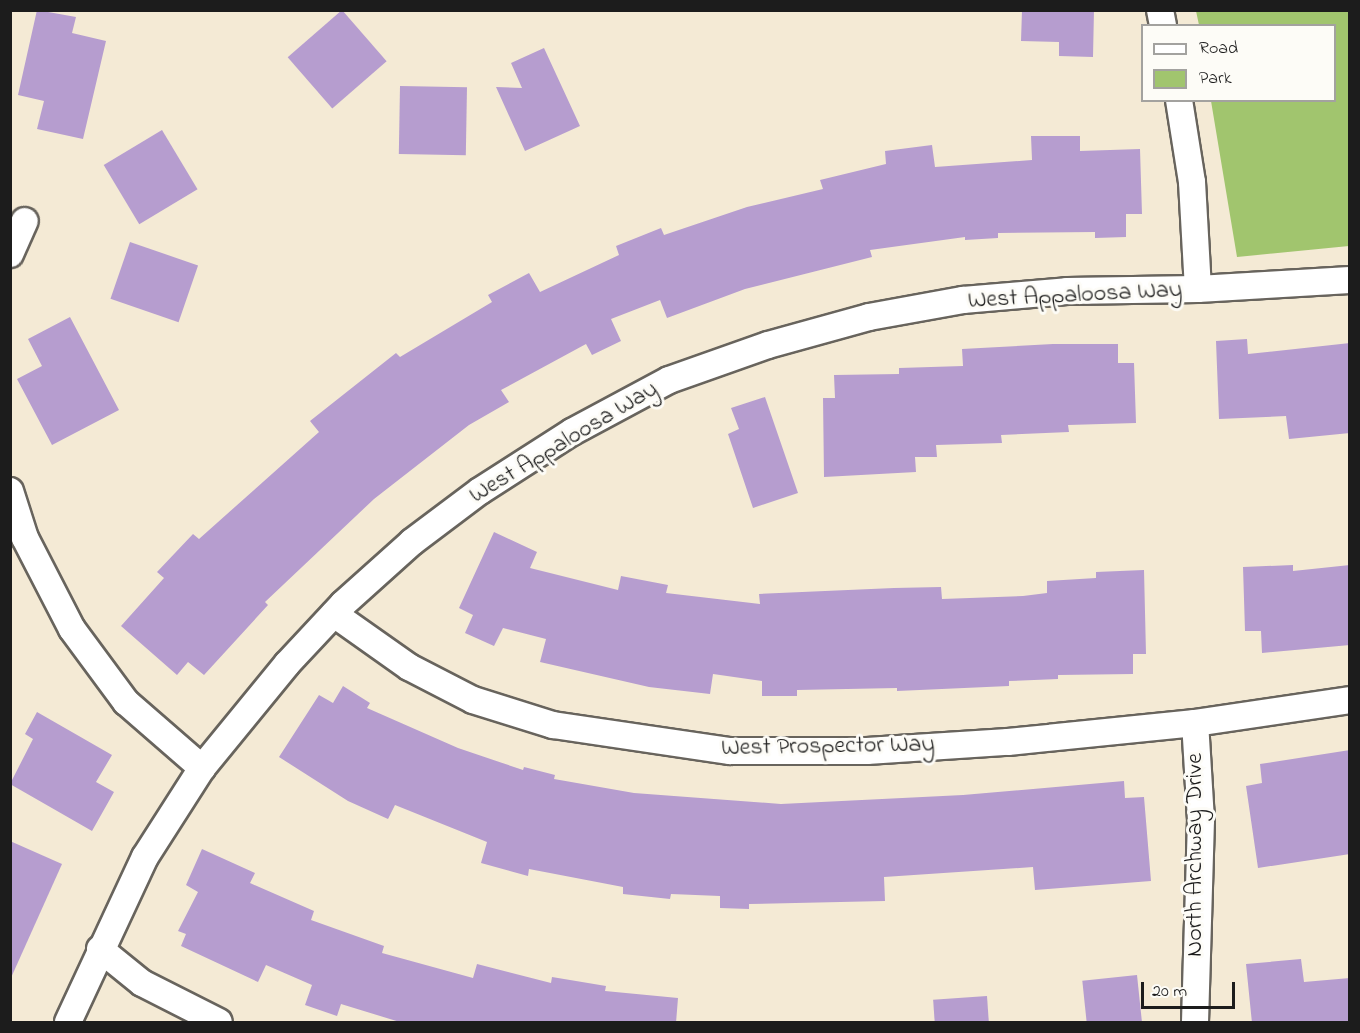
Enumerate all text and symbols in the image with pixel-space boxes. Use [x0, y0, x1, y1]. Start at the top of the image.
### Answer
legend [1141, 24, 1336, 102]
text: Road [1199, 36, 1238, 62]
text: Park [1199, 66, 1232, 92]
street label: West Appaloosa Way [967, 276, 1183, 316]
street label: West Appaloosa Way [465, 375, 663, 511]
street label: West Prospector Way [721, 731, 935, 763]
street label: North Archway Drive [1182, 753, 1210, 957]
scale bar [1144, 970, 1238, 1008]
text: 20 m [1152, 979, 1187, 1005]

